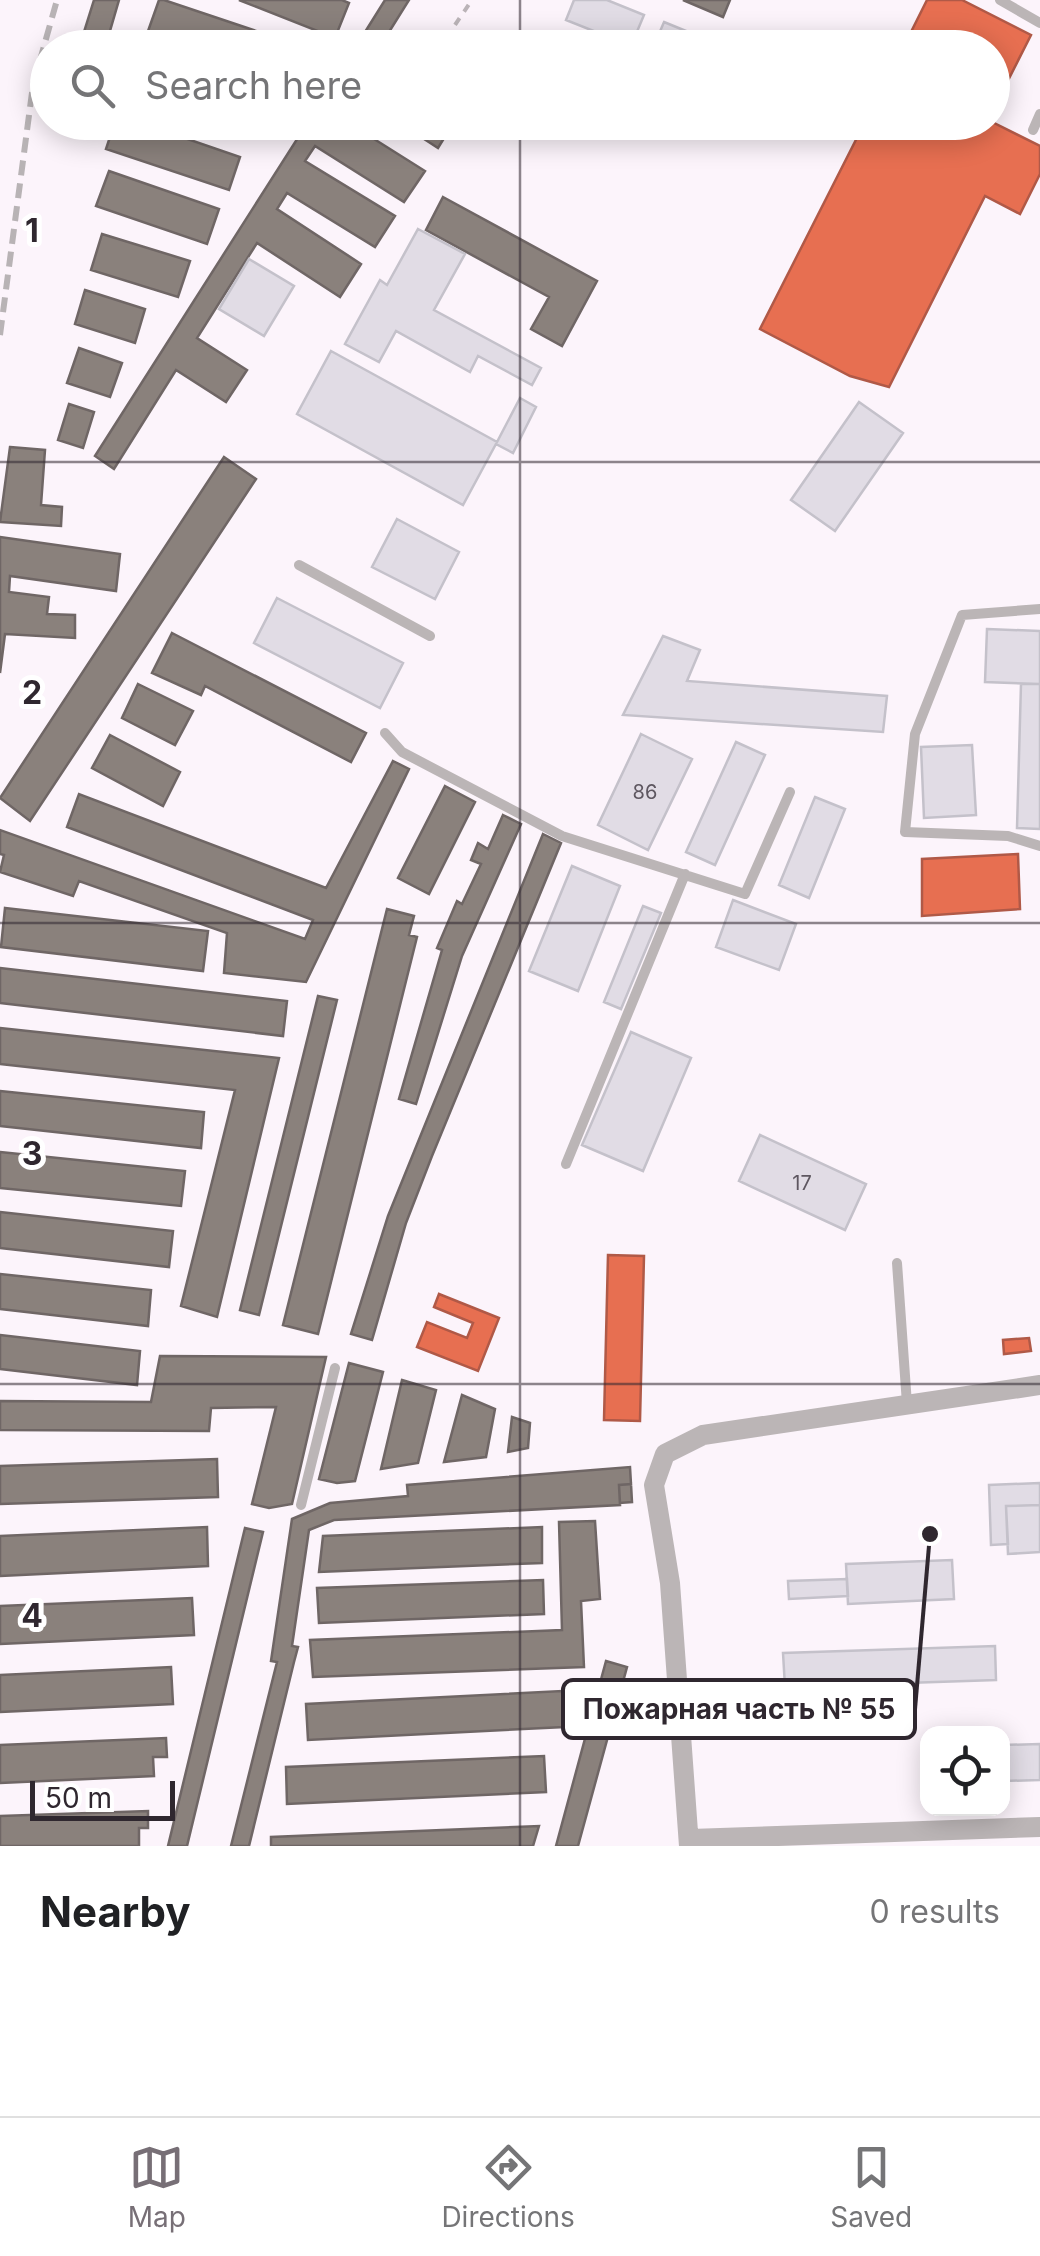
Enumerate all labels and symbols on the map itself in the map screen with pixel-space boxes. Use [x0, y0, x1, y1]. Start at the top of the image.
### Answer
text: 1 [25, 211, 39, 250]
text: 2 [22, 673, 42, 712]
house number: 86 [633, 780, 657, 804]
text: 3 [22, 1134, 42, 1173]
house number: 17 [792, 1171, 812, 1195]
text: 4 [21, 1596, 43, 1635]
callout: Пожарная часть № 55 [563, 1680, 915, 1738]
text: Пожарная часть № 55 [583, 1692, 895, 1726]
scale bar [30, 1776, 175, 1820]

